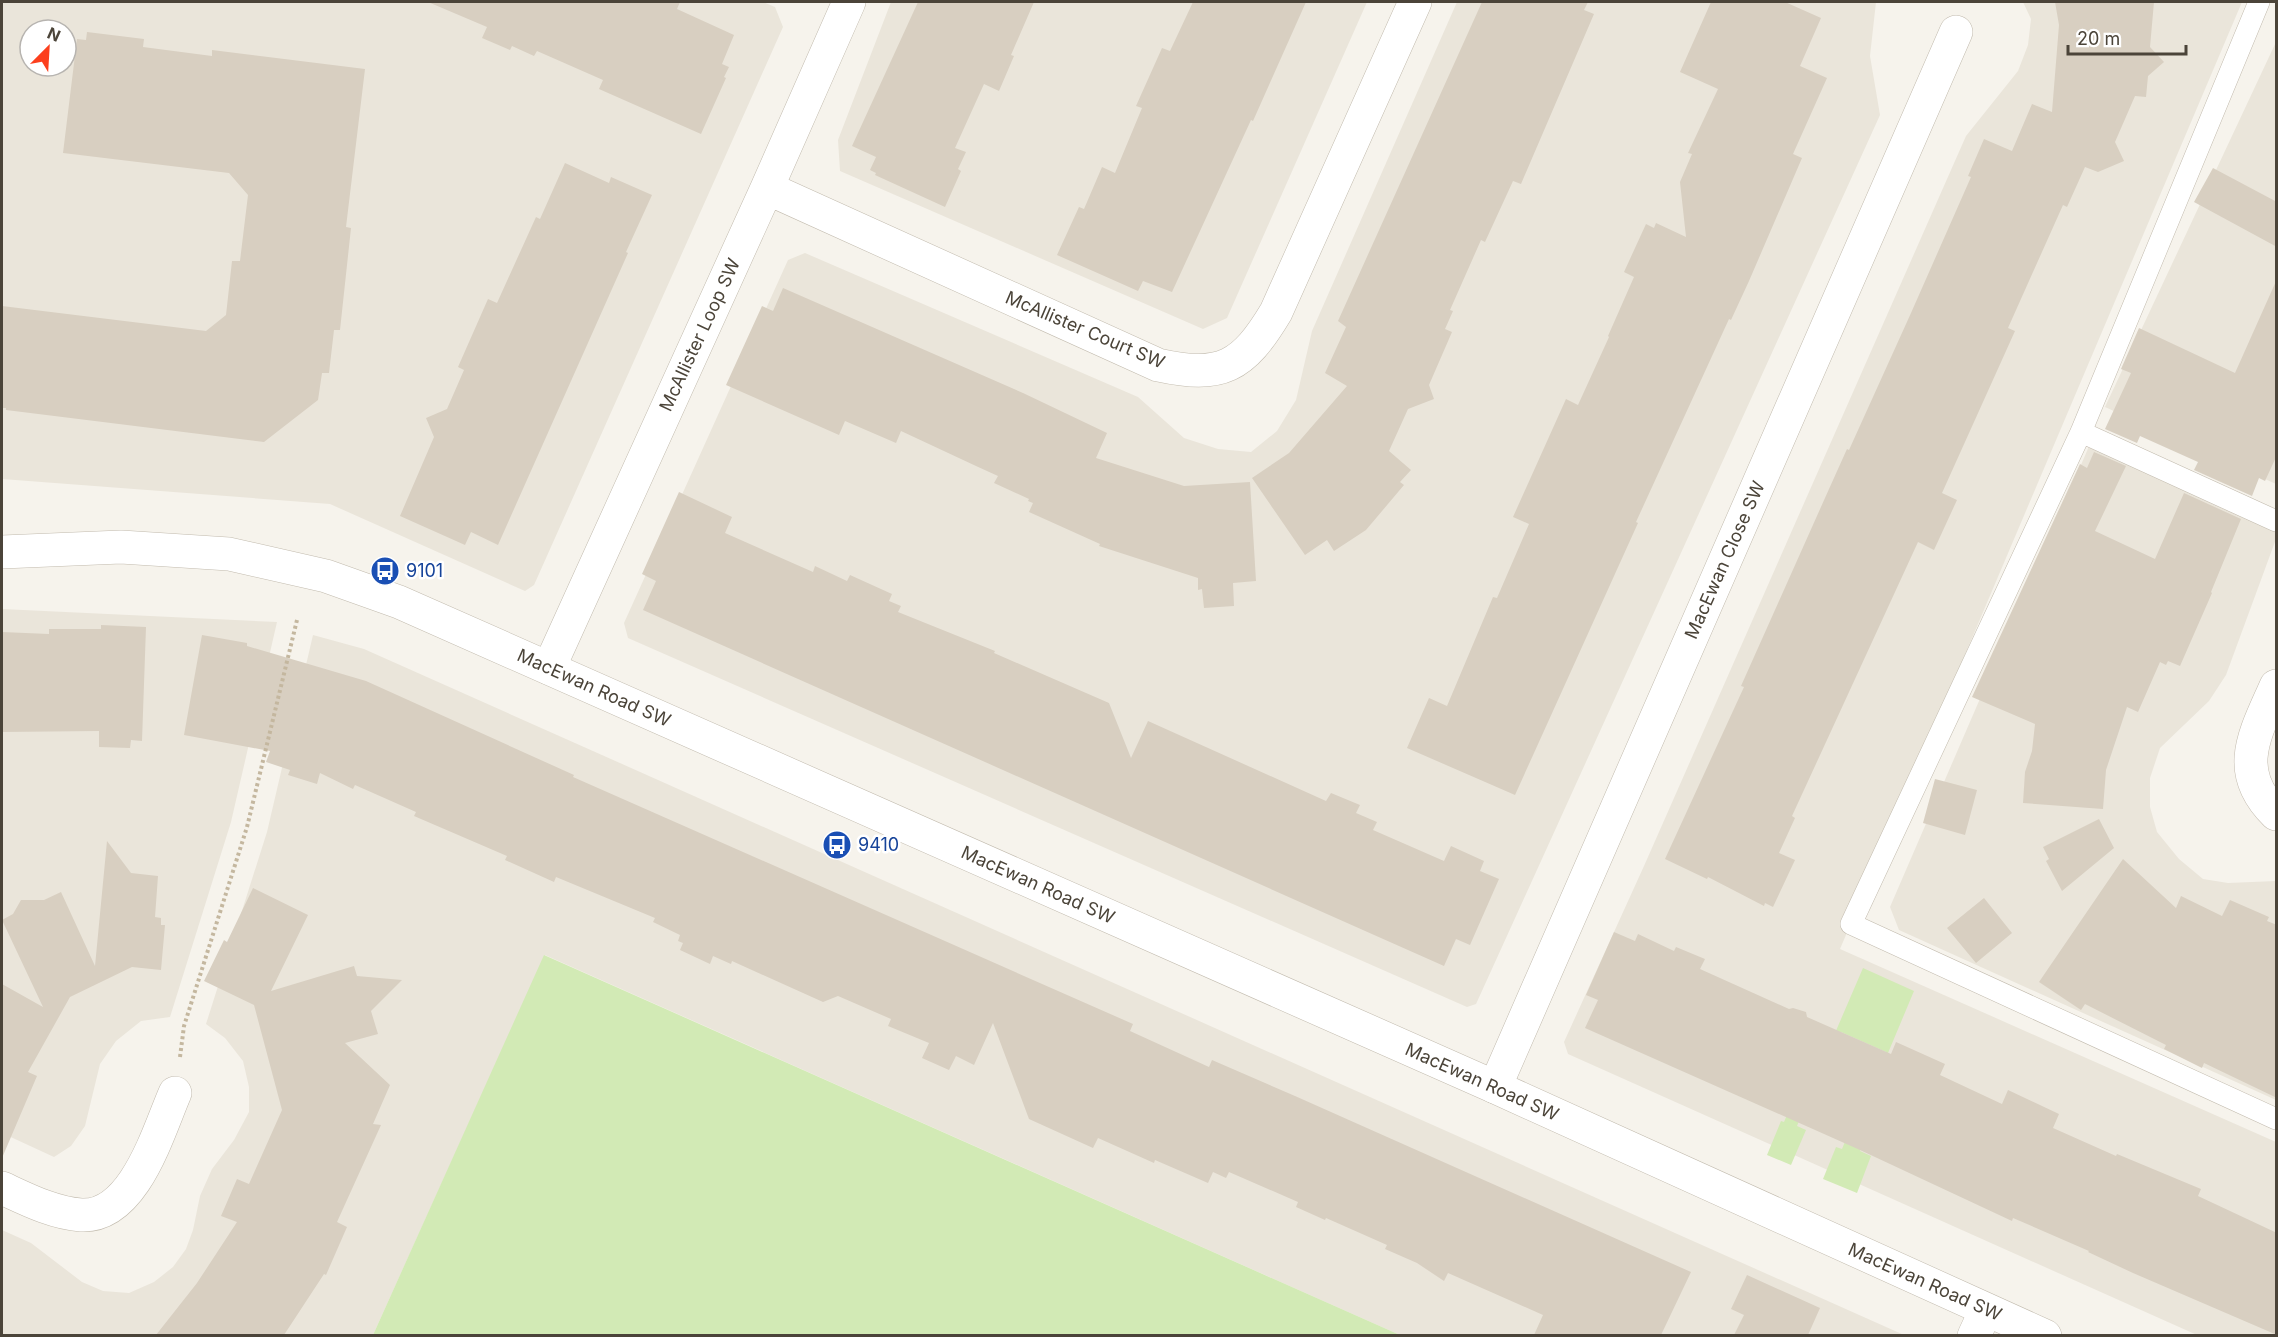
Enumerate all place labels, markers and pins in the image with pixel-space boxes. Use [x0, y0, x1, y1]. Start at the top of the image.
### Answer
bus stop icon: 9101 [369, 555, 401, 587]
place label: 9101 [406, 560, 443, 581]
bus stop icon: 9410 [821, 829, 853, 861]
place label: 9410 [858, 834, 899, 855]

